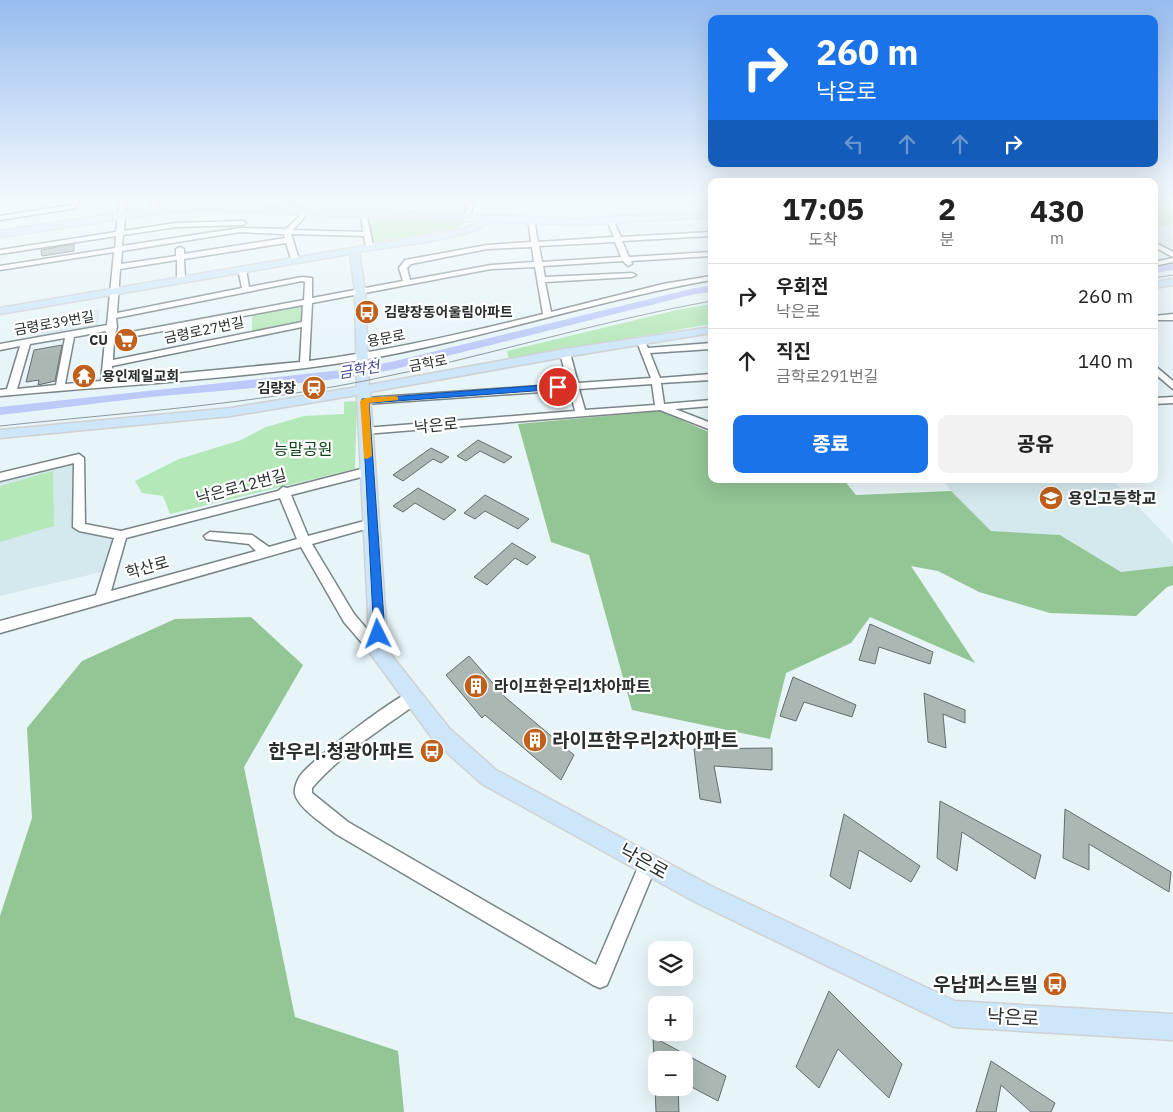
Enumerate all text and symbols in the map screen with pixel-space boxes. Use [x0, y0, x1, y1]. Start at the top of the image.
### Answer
text: 260 m [816, 29, 919, 75]
icon: right [733, 35, 798, 100]
text: 낙은로 [816, 76, 877, 105]
icon: left [840, 130, 868, 158]
icon: ahead [893, 130, 921, 158]
icon: ahead [946, 130, 974, 158]
icon: right [999, 130, 1027, 158]
text: 17:05 [782, 189, 864, 228]
text: 2 [938, 189, 956, 228]
text: 430 [1030, 191, 1084, 230]
text: m [1050, 228, 1064, 248]
text: 도착 [808, 229, 838, 249]
text: 분 [940, 229, 954, 249]
text: 우회전 [776, 274, 828, 298]
icon: right [733, 282, 761, 310]
text: 260 m [1078, 284, 1133, 308]
bus stop icon: 김량장동어울림아파트 [354, 299, 380, 325]
text: 낙은로 [776, 301, 820, 321]
place label: 김량장동어울림아파트 [384, 303, 513, 321]
street label: 금령로39번길 [12, 307, 96, 339]
street label: 금령로27번길 [162, 313, 246, 347]
street label: 용문로 [365, 325, 407, 351]
supermarket icon: CU [113, 327, 139, 353]
place label: CU [89, 331, 108, 349]
text: 직진 [776, 339, 811, 363]
icon: ahead [733, 347, 761, 375]
text: 140 m [1078, 349, 1133, 373]
street label: 금학로 [407, 350, 449, 376]
water label: 금학천 [337, 356, 383, 382]
temple icon: 용인제일교회 [71, 363, 97, 389]
pin [537, 366, 579, 408]
text: 금학로291번길 [776, 366, 878, 386]
place label: 용인제일교회 [102, 367, 179, 385]
icon: arrive [544, 373, 572, 401]
station icon: 김량장 [301, 375, 327, 401]
place label: 김량장 [257, 379, 296, 397]
street label: 낙은로 [413, 413, 459, 437]
button: 종료 [733, 415, 928, 473]
button: 공유 [938, 415, 1133, 473]
park label: 능말공원 [274, 439, 332, 459]
street label: 낙은로12번길 [194, 464, 288, 508]
school or university icon: 용인고등학교 [1038, 485, 1064, 511]
place label: 용인고등학교 [1068, 488, 1157, 508]
street label: 학산로 [123, 551, 171, 583]
position arrow [351, 607, 403, 659]
building icon: 라이프한우리1차아파트 [463, 673, 489, 699]
place label: 라이프한우리1차아파트 [494, 676, 651, 696]
building icon: 라이프한우리2차아파트 [522, 727, 548, 753]
place label: 라이프한우리2차아파트 [552, 728, 738, 752]
bus stop icon: 한우리.청광아파트 [419, 738, 445, 764]
place label: 한우리.청광아파트 [268, 739, 414, 763]
street label: 낙은로 [615, 838, 673, 884]
map controls [648, 941, 693, 1096]
button: layers [648, 941, 693, 986]
bus stop icon: 우남퍼스트빌 [1042, 971, 1068, 997]
place label: 우남퍼스트빌 [933, 972, 1038, 996]
button: + [648, 996, 693, 1041]
street label: 낙은로 [986, 1004, 1040, 1030]
button: − [648, 1051, 693, 1096]

